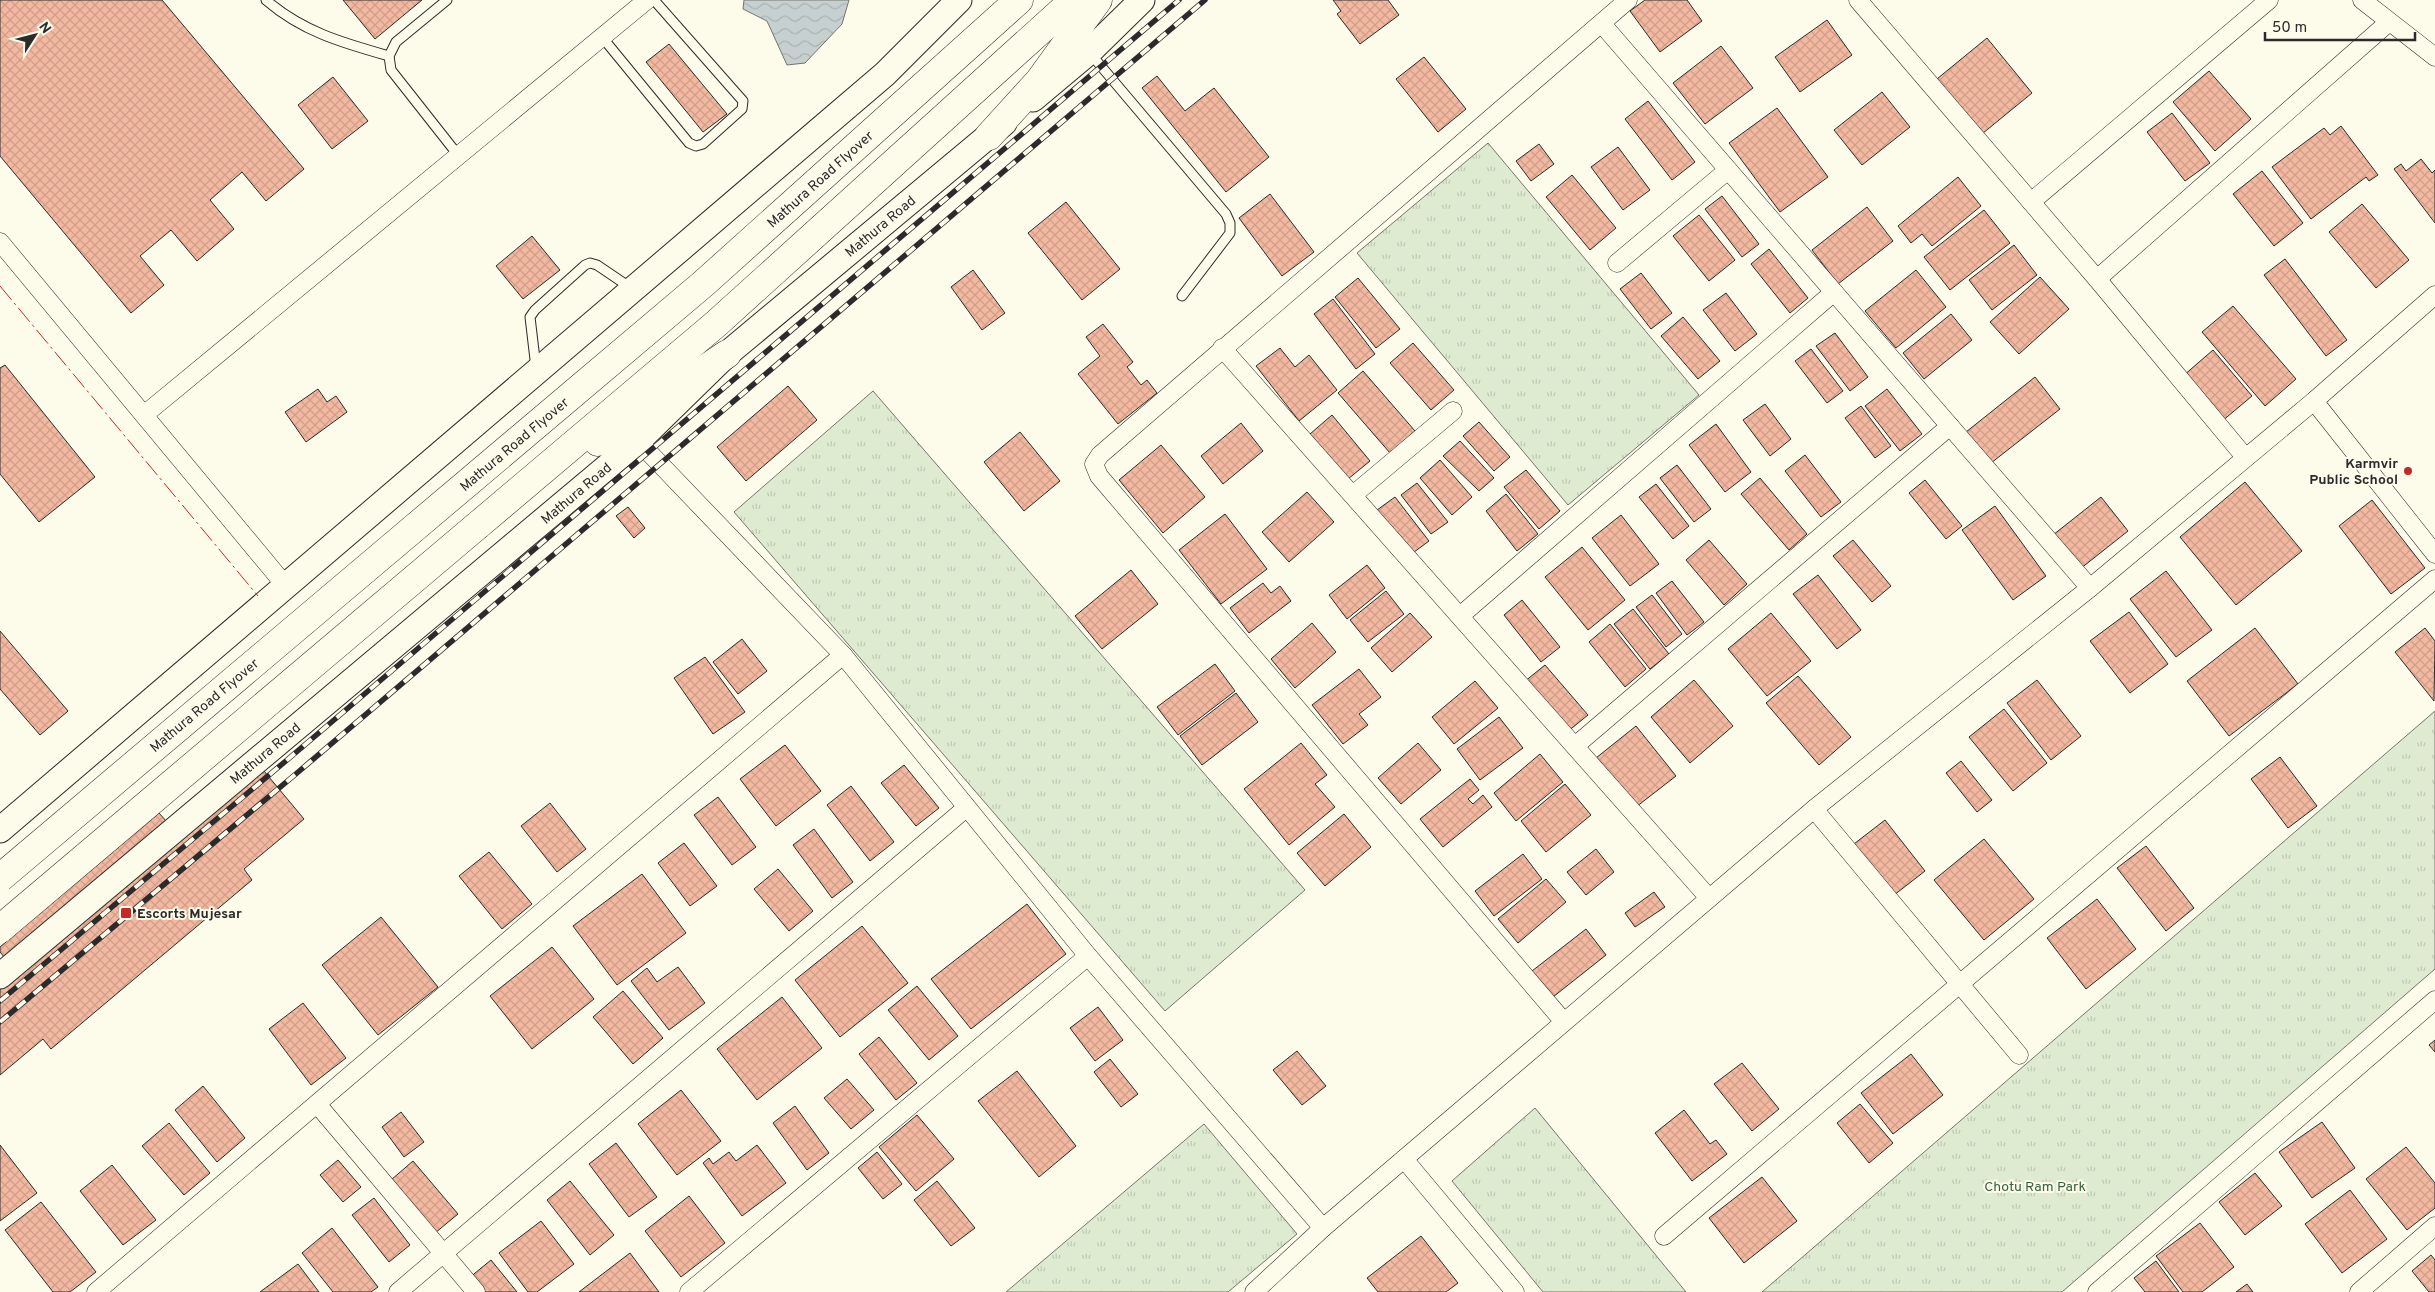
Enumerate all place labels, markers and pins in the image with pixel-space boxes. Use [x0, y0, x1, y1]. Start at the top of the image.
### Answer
place label: Karmvir Public School [2309, 456, 2398, 489]
marker: Karmvir Public School [2402, 465, 2414, 477]
marker: Escorts Mujesar [119, 906, 133, 920]
place label: Escorts Mujesar [137, 906, 242, 923]

